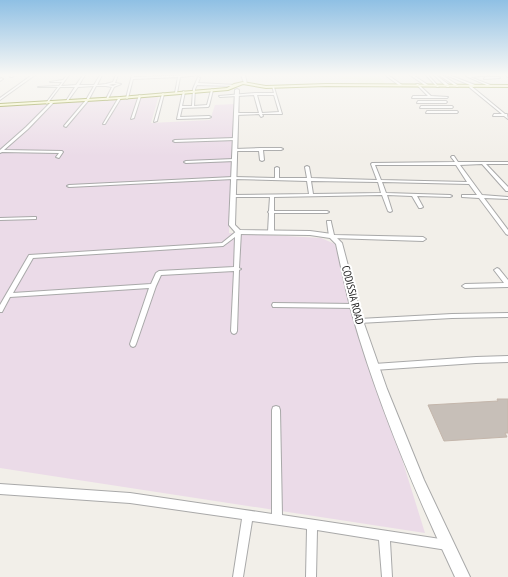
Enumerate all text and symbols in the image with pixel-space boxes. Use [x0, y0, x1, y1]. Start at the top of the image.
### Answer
street label: CODISSIA ROAD [339, 264, 367, 326]

